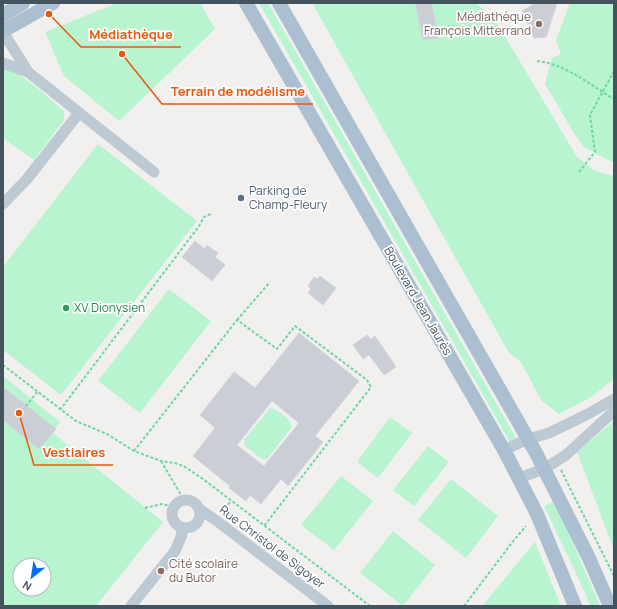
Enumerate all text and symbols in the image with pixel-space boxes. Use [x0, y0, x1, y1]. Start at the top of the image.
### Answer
place label: Médiathèque François Mitterrand [424, 8, 531, 39]
marker: Médiathèque François Mitterrand [534, 19, 544, 29]
callout: Médiathèque [81, 22, 181, 47]
text: Médiathèque [89, 25, 173, 43]
callout: Terrain de modélisme [162, 79, 313, 104]
text: Terrain de modélisme [171, 82, 305, 100]
place label: Parking de Champ-Fleury [249, 182, 328, 213]
marker: Parking de Champ-Fleury [236, 193, 246, 203]
street label: Boulevard Jean Jaurès [380, 243, 457, 358]
place label: XV Dionysien [74, 299, 145, 316]
marker: XV Dionysien [61, 303, 71, 313]
callout: Vestiaires [34, 440, 113, 465]
text: Vestiaires [43, 443, 105, 461]
street label: Rue Christol de Sigoyer [216, 501, 329, 592]
place label: Cité scolaire du Butor [169, 555, 238, 586]
north arrow [12, 557, 52, 597]
marker: Cité scolaire du Butor [156, 566, 166, 576]
text: N [19, 578, 34, 595]

